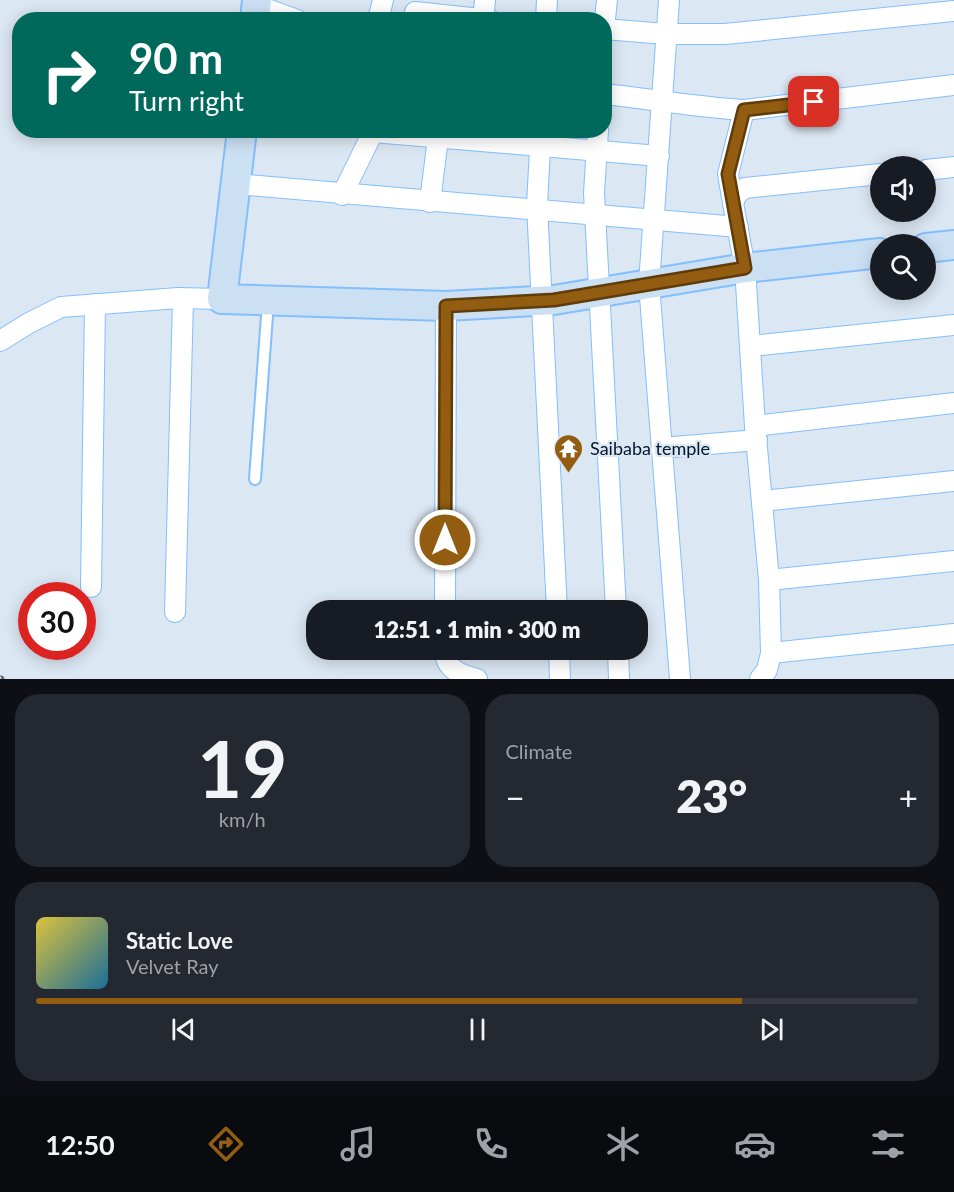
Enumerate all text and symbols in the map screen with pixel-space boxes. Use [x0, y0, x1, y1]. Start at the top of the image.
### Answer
text: 90 m [129, 33, 223, 83]
icon: right [30, 36, 108, 114]
pin [788, 76, 839, 127]
text: Turn right [129, 84, 244, 117]
icon: arrive [797, 85, 830, 118]
map controls [870, 156, 936, 300]
button: sound [870, 156, 936, 222]
button: search [870, 234, 936, 300]
temple icon: Saibaba temple [553, 432, 585, 474]
place label: Saibaba temple [590, 437, 710, 459]
position arrow [413, 508, 477, 572]
speed limit sign: 30 [18, 582, 96, 660]
text: 12:51 · 1 min · 300 m [374, 616, 580, 643]
text: 19 [197, 721, 287, 815]
text: Climate [506, 739, 572, 763]
text: 23° [676, 769, 747, 823]
text: − [506, 777, 525, 817]
text: + [899, 777, 918, 817]
text: km/h [219, 807, 266, 831]
text: Static Love [126, 927, 233, 954]
text: Velvet Ray [126, 954, 219, 978]
icon: previous [167, 1013, 200, 1046]
icon: pause [461, 1013, 494, 1046]
icon: next [755, 1013, 788, 1046]
icon: directions [205, 1123, 247, 1165]
icon: music [337, 1123, 379, 1165]
icon: phone [470, 1123, 512, 1165]
icon: climate [602, 1123, 644, 1165]
icon: car [734, 1123, 776, 1165]
icon: filters [867, 1123, 909, 1165]
text: 12:50 [45, 1128, 115, 1161]

